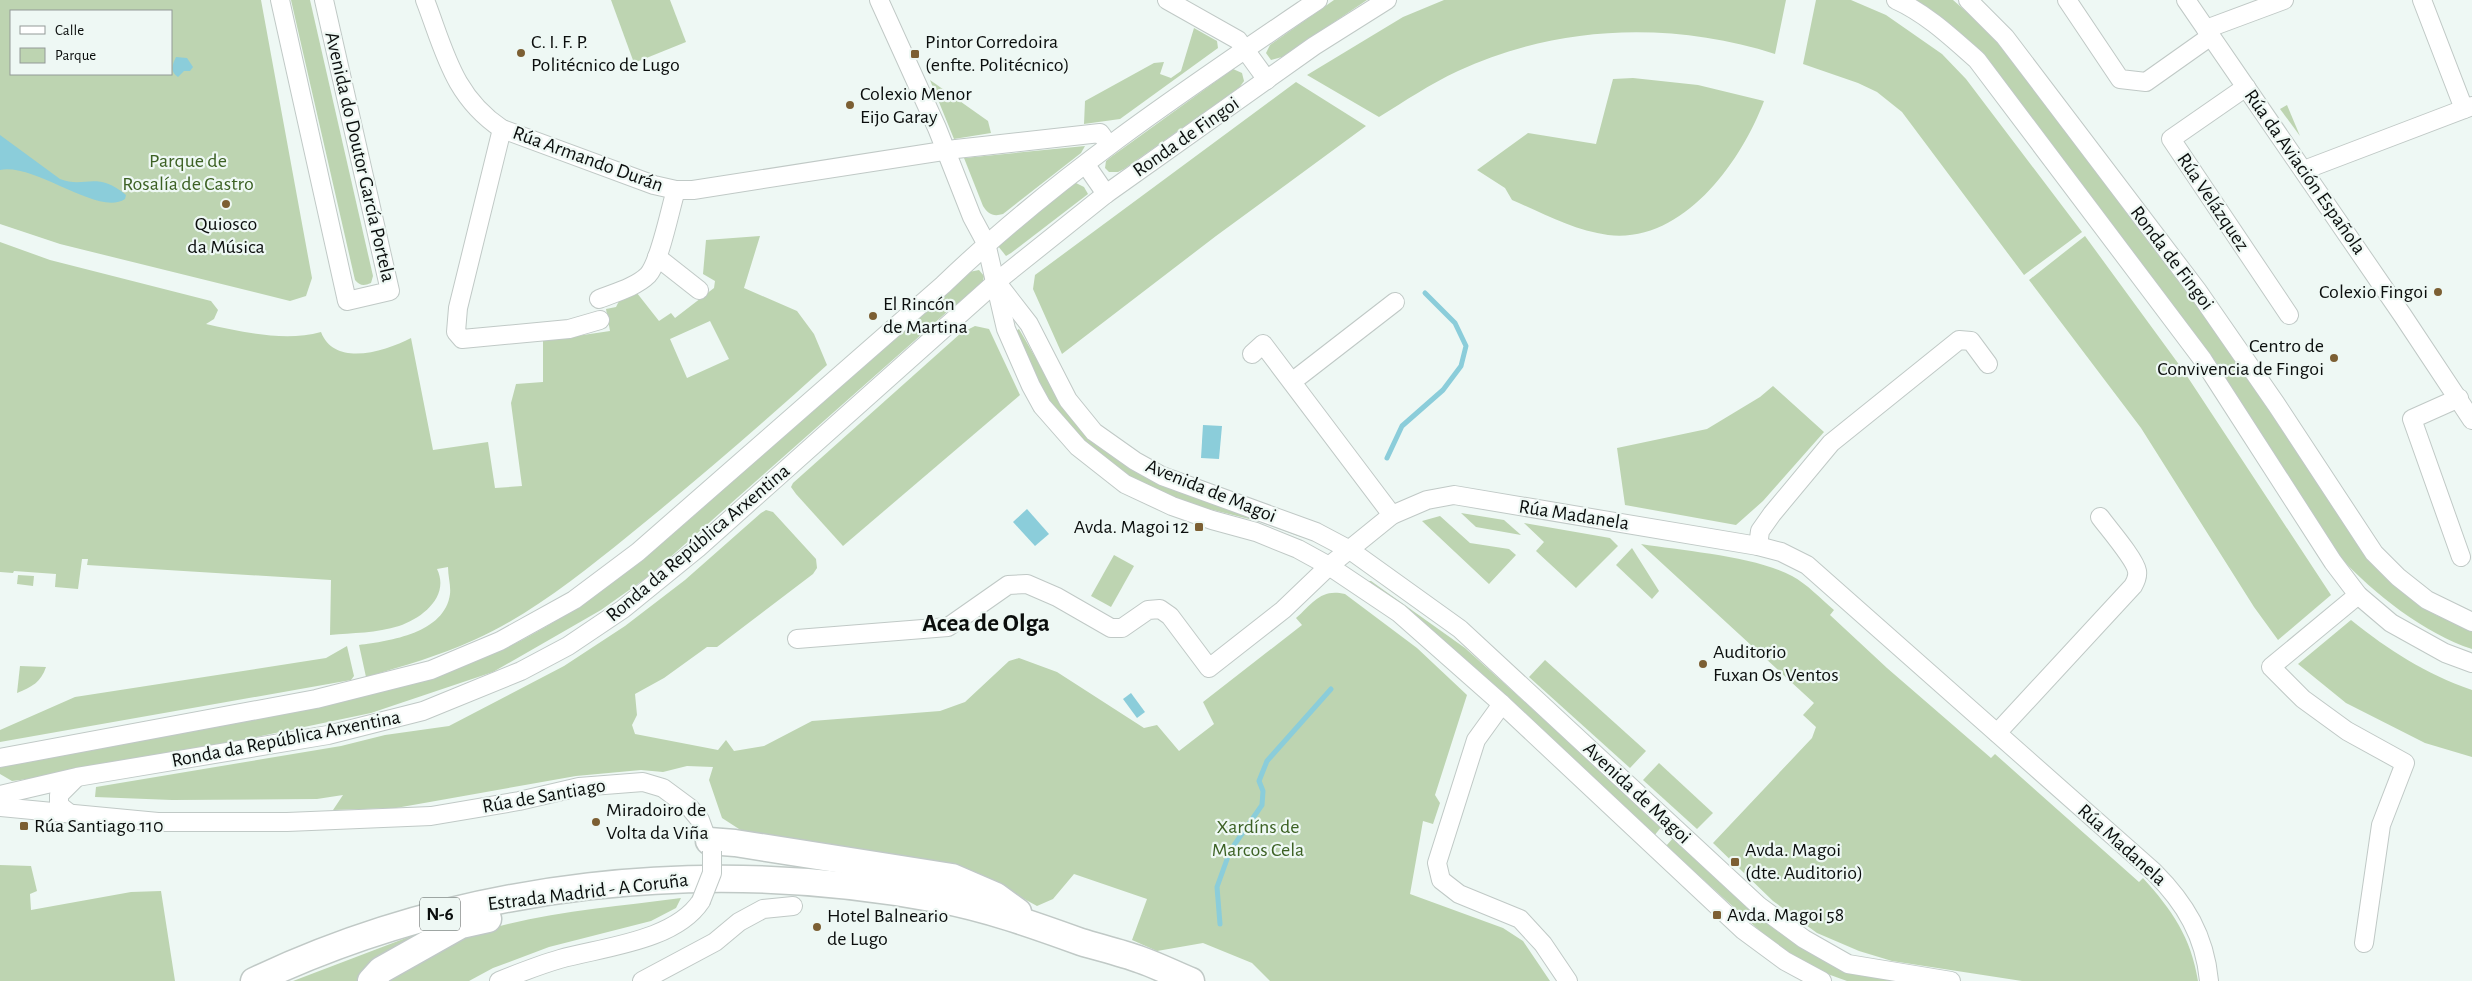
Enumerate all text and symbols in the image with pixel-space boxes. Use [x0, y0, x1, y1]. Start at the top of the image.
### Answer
legend [10, 10, 172, 75]
text: Calle [55, 23, 84, 38]
street label: Avenida do Doutor García Portela [321, 30, 399, 284]
place label: C. I. F. P. Politécnico de Lugo [531, 32, 680, 75]
place label: Pintor Corredoira (enfte. Politécnico) [925, 32, 1070, 75]
marker: C. I. F. P. Politécnico de Lugo [515, 47, 527, 59]
text: Parque [55, 48, 96, 63]
marker: Pintor Corredoira (enfte. Politécnico) [909, 48, 921, 60]
place label: Colexio Menor Eijo Garay [860, 84, 972, 127]
street label: Rúa da Aviación Española [2240, 86, 2370, 258]
street label: Ronda de Fingoi [1129, 93, 1243, 181]
marker: Colexio Menor Eijo Garay [844, 99, 856, 111]
street label: Rúa Armando Durán [510, 122, 666, 196]
street label: Rúa Velázquez [2173, 150, 2253, 254]
park label: Parque de Rosalía de Castro [122, 151, 254, 194]
marker: Quiosco da Música [220, 198, 232, 210]
street label: Ronda de Fingoi [2127, 202, 2217, 314]
place label: Quiosco da Música [187, 214, 265, 257]
place label: Colexio Fingoi [2319, 282, 2428, 302]
marker: Colexio Fingoi [2432, 286, 2444, 298]
place label: El Rincón de Martina [883, 294, 968, 337]
marker: El Rincón de Martina [867, 310, 879, 322]
place label: Centro de Convivencia de Fingoi [2157, 336, 2324, 379]
marker: Centro de Convivencia de Fingoi [2328, 352, 2340, 364]
street label: Avenida de Magoi [1143, 456, 1279, 526]
street label: Ronda da República Arxentina [602, 461, 794, 625]
street label: Rúa Madanela [1517, 496, 1631, 534]
place label: Avda. Magoi 12 [1074, 517, 1189, 537]
marker: Avda. Magoi 12 [1193, 521, 1205, 533]
district label: Acea de Olga [922, 611, 1050, 636]
place label: Auditorio Fuxan Os Ventos [1713, 642, 1839, 685]
marker: Auditorio Fuxan Os Ventos [1697, 658, 1709, 670]
street label: Ronda da República Arxentina [170, 707, 402, 771]
street label: Avenida de Magoi [1579, 738, 1695, 848]
street label: Rúa de Santiago [481, 775, 607, 817]
place label: Miradoiro de Volta da Viña [606, 800, 709, 843]
street label: Rúa Madanela [2074, 800, 2170, 890]
place label: Rúa Santiago 110 [34, 816, 163, 836]
marker: Miradoiro de Volta da Viña [590, 816, 602, 828]
park label: Xardíns de Marcos Cela [1212, 817, 1304, 860]
marker: Rúa Santiago 110 [18, 820, 30, 832]
place label: Avda. Magoi (dte. Auditorio) [1745, 840, 1863, 883]
marker: Avda. Magoi (dte. Auditorio) [1729, 856, 1741, 868]
street label: Estrada Madrid - A Coruña [487, 870, 689, 914]
road number: N-6 [420, 898, 460, 931]
place label: Avda. Magoi 58 [1727, 905, 1844, 925]
place label: Hotel Balneario de Lugo [827, 906, 948, 949]
marker: Avda. Magoi 58 [1711, 909, 1723, 921]
marker: Hotel Balneario de Lugo [811, 921, 823, 933]

